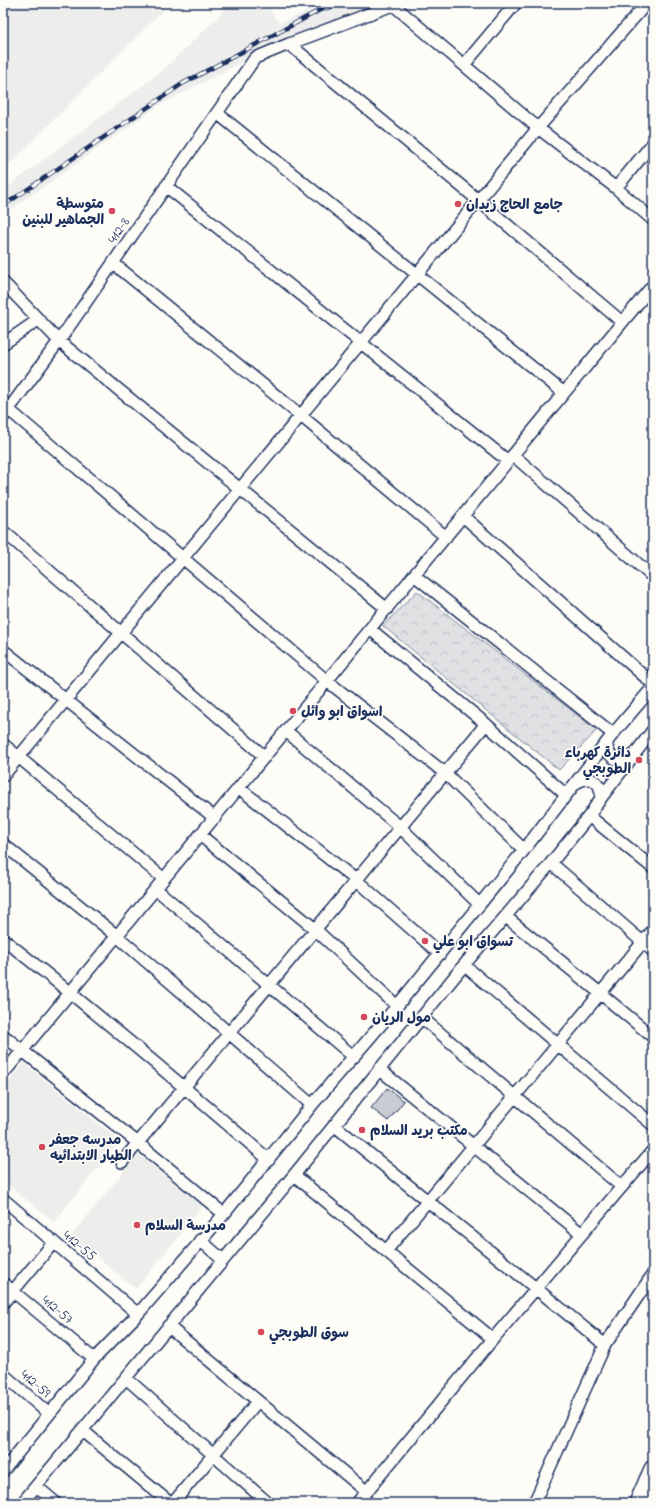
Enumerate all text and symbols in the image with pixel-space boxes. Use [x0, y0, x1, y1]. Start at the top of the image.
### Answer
place label: متوسطة الجماهير للبنين [22, 194, 104, 231]
place label: جامع الحاج زيدان [466, 195, 563, 216]
marker: جامع الحاج زيدان [453, 199, 463, 209]
marker: متوسطة الجماهير للبنين [107, 206, 117, 216]
street label: 412-8 [103, 213, 136, 248]
place label: اسواق ابو وائل [301, 702, 383, 723]
marker: اسواق ابو وائل [288, 706, 298, 716]
place label: دائرة كهرباء الطوبجي [565, 743, 631, 781]
marker: دائرة كهرباء الطوبجي [634, 755, 644, 765]
place label: تسواق ابو علي [433, 932, 514, 954]
marker: تسواق ابو علي [420, 936, 430, 946]
place label: مول الريان [372, 1008, 431, 1029]
marker: مول الريان [359, 1012, 369, 1022]
place label: مكتب بريد السلام [370, 1121, 468, 1142]
marker: مكتب بريد السلام [357, 1125, 367, 1135]
place label: مدرسه جعفر الطيار الابتدائيه [48, 1130, 132, 1167]
marker: مدرسه جعفر الطيار الابتدائيه [37, 1142, 47, 1152]
place label: مدرسة السلام [145, 1216, 226, 1237]
marker: مدرسة السلام [132, 1220, 142, 1230]
street label: 412-55 [58, 1226, 101, 1267]
street label: 412-57 [36, 1290, 78, 1330]
place label: سوق الطوبجي [269, 1323, 349, 1345]
marker: سوق الطوبجي [256, 1327, 266, 1337]
street label: 412-59 [15, 1365, 56, 1404]

